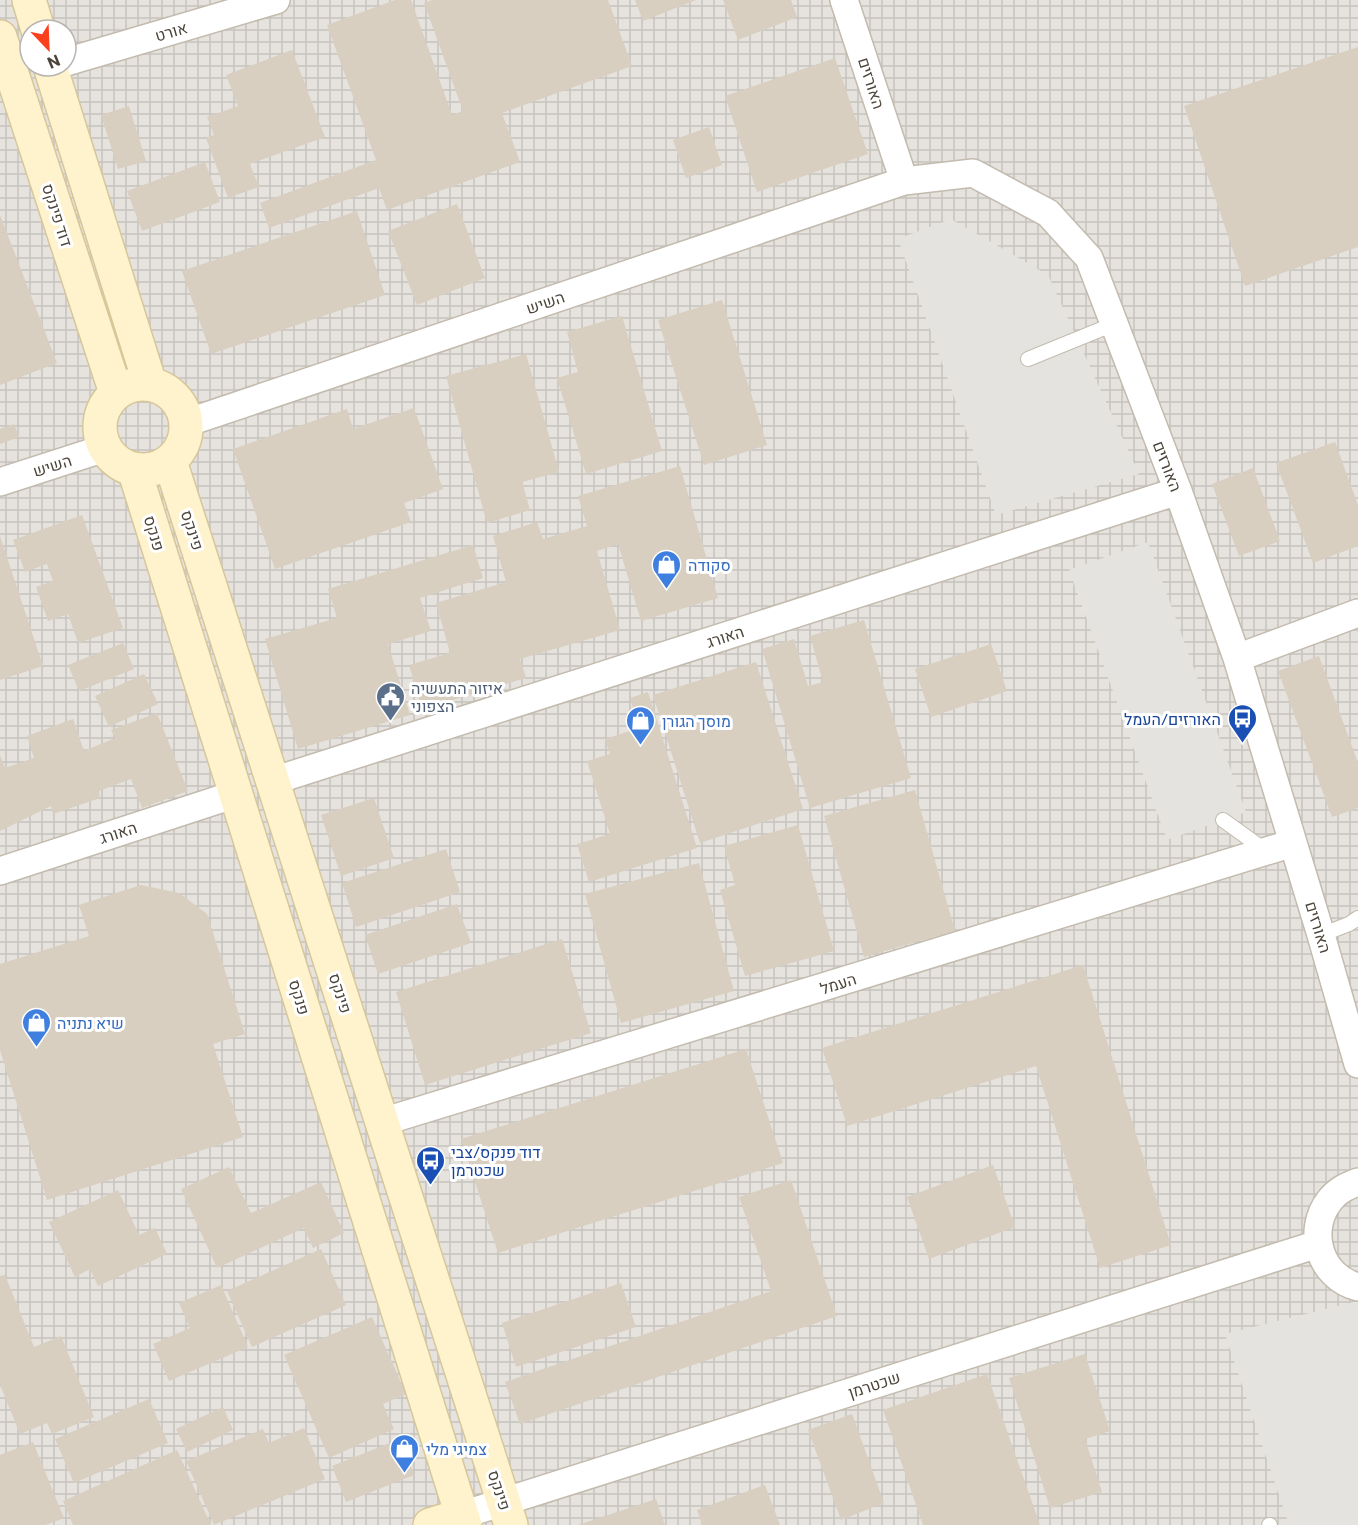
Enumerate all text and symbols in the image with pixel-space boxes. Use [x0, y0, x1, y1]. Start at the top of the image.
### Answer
street label: אורט [153, 17, 189, 45]
north arrow [18, 18, 78, 78]
text: N [45, 51, 63, 73]
street label: האורזים [855, 55, 889, 111]
street label: דוד פינקס [39, 181, 77, 249]
street label: השיש [523, 287, 567, 317]
street label: האורזים [1150, 438, 1186, 494]
street label: השיש [30, 450, 74, 480]
street label: פינקס [178, 508, 208, 552]
street label: פנקס [141, 513, 169, 553]
shop icon: סקודה [651, 548, 683, 590]
place label: סקודה [688, 555, 731, 574]
street label: האורג [704, 621, 746, 651]
place label: איזור התעשיה הצפוני [411, 678, 503, 715]
public building icon: איזור התעשיה הצפוני [374, 680, 406, 722]
bus stop icon: האורזים/העמל [1226, 702, 1258, 744]
shop icon: מוסך הגורן [625, 704, 657, 746]
place label: האורזים/העמל [1124, 709, 1221, 728]
place label: מוסך הגורן [662, 711, 731, 730]
street label: האורג [97, 817, 139, 847]
street label: האורזים [1302, 899, 1336, 955]
street label: העמל [818, 969, 858, 997]
street label: פינקס [326, 971, 356, 1015]
street label: פנקס [286, 977, 314, 1017]
shop icon: שיא נתניה [20, 1006, 52, 1048]
place label: שיא נתניה [57, 1013, 124, 1032]
place label: דוד פנקס/צבי שכטרמן [451, 1142, 541, 1179]
bus stop icon: דוד פנקס/צבי שכטרמן [414, 1144, 446, 1186]
street label: שכטרמן [845, 1367, 903, 1401]
shop icon: צמיגי מלי [389, 1432, 421, 1474]
place label: צמיגי מלי [426, 1439, 487, 1458]
street label: פינקס [485, 1468, 515, 1512]

